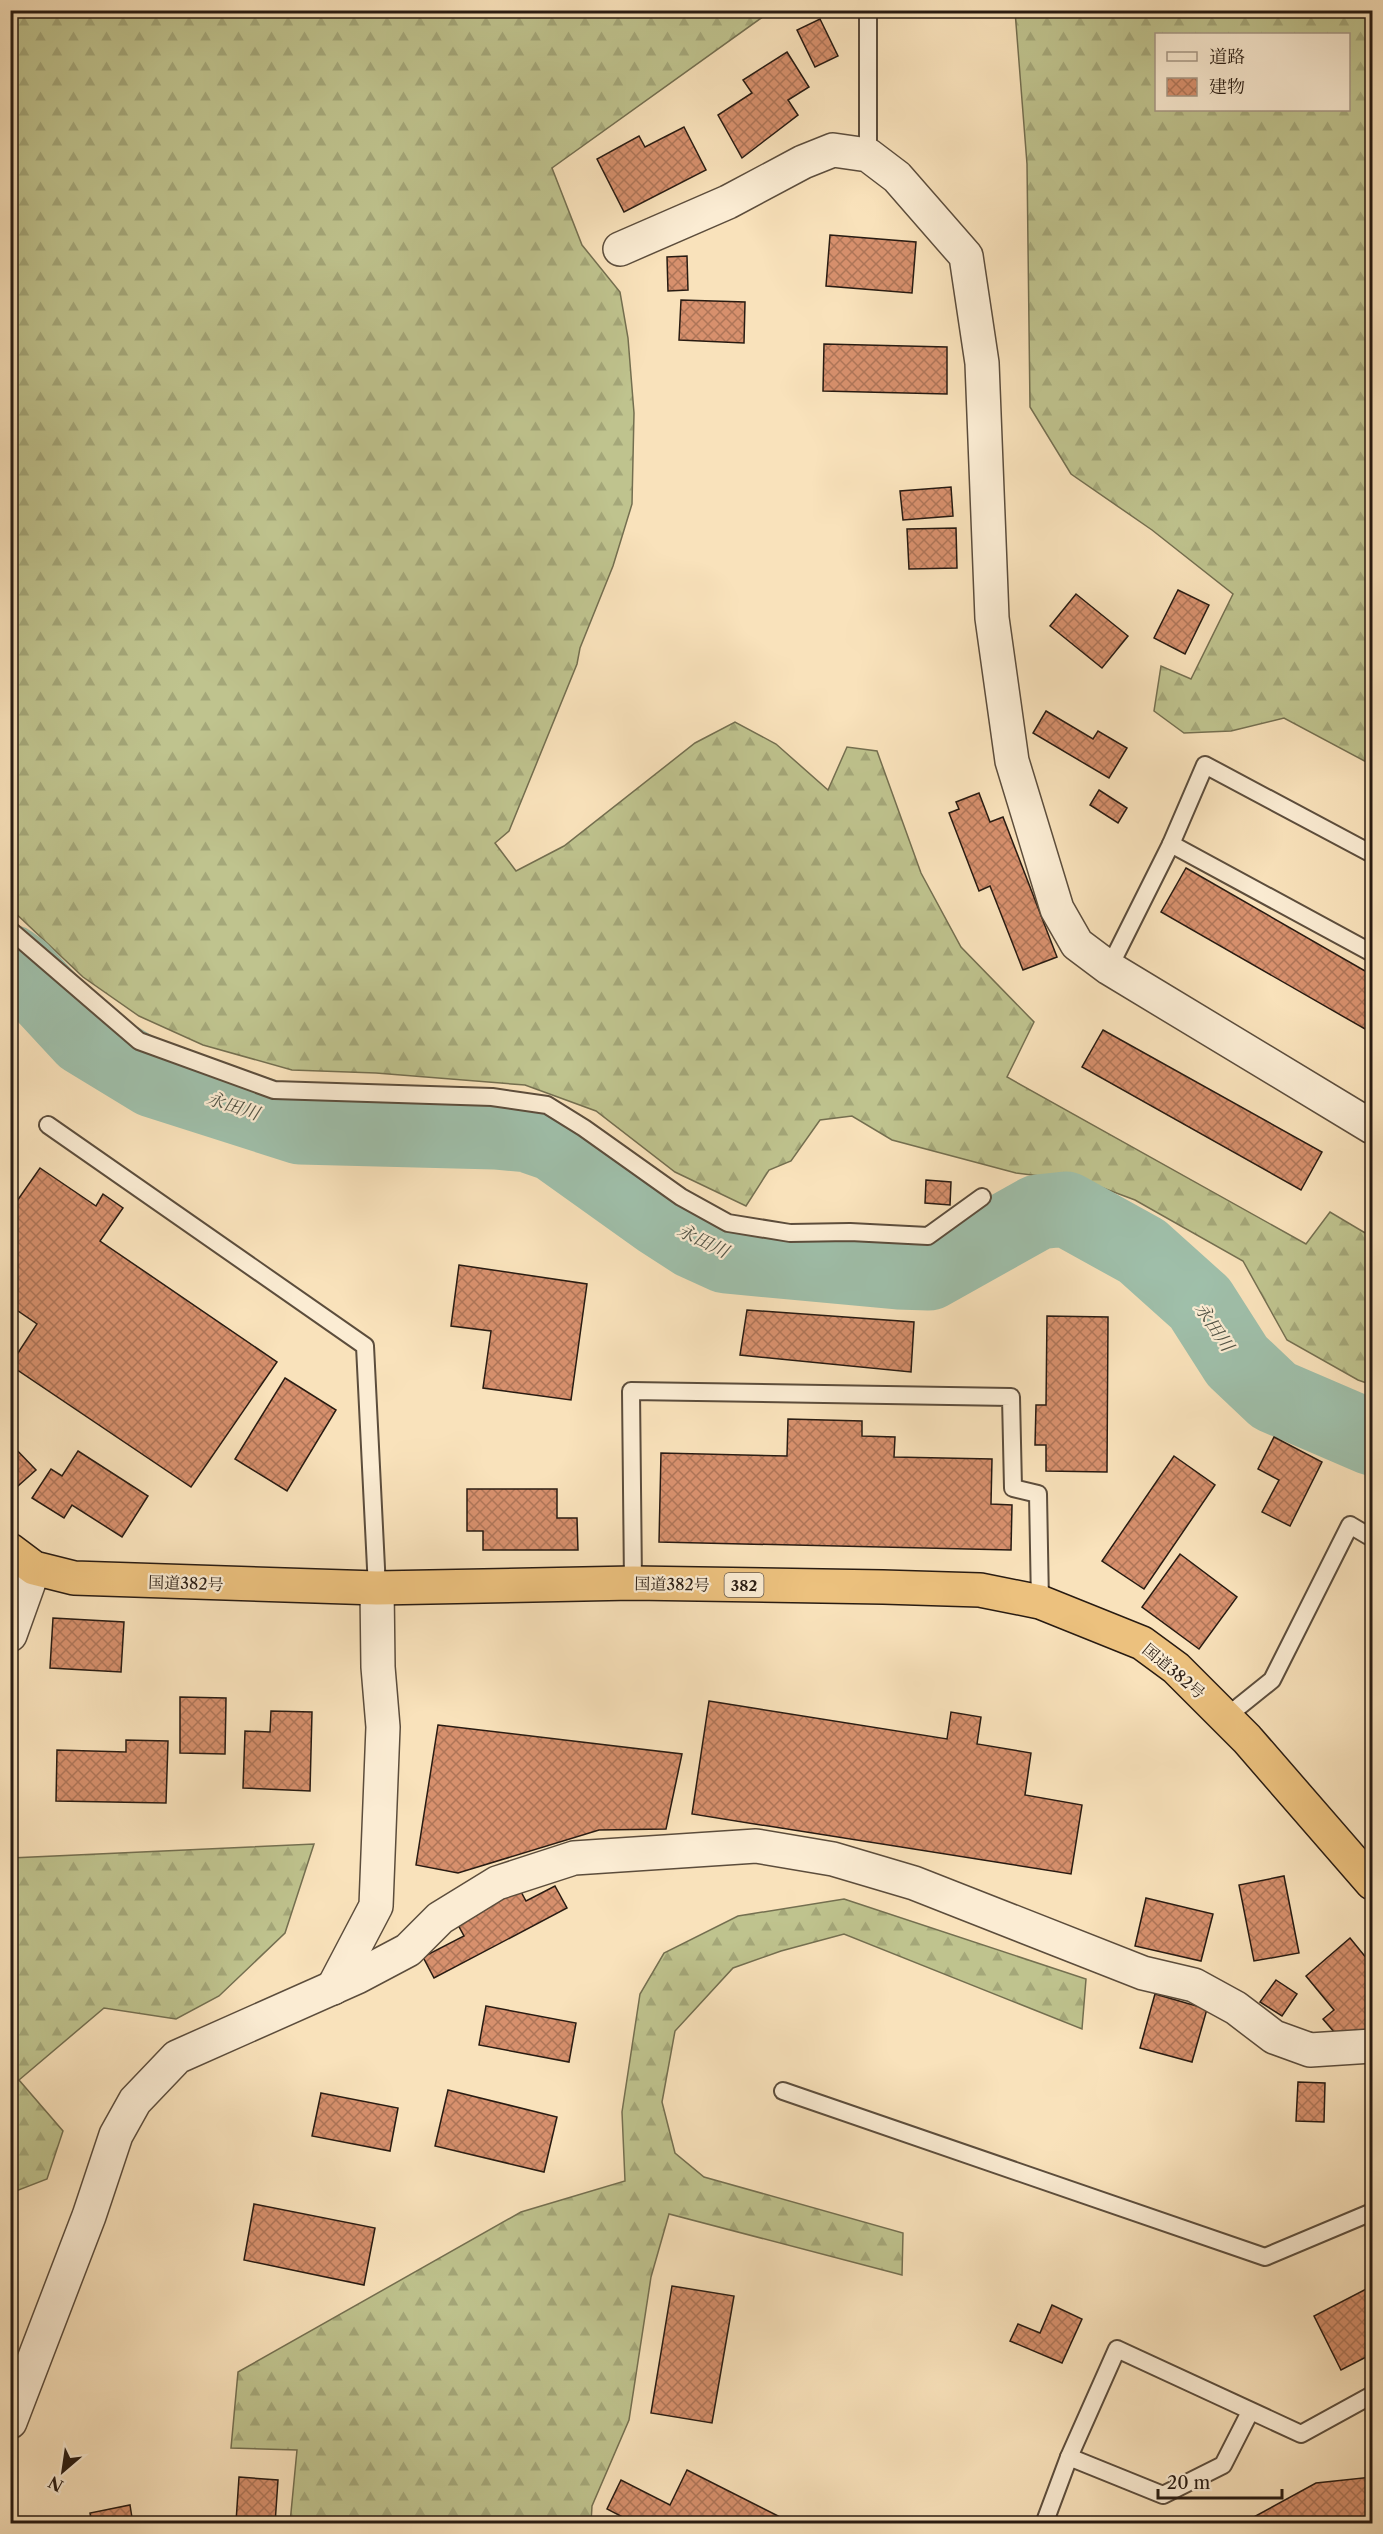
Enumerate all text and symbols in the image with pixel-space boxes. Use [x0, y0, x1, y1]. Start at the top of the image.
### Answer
legend [1155, 33, 1350, 111]
text: 道路 [1209, 46, 1245, 68]
text: 建物 [1209, 76, 1245, 98]
water label: 永田川 [204, 1087, 264, 1125]
water label: 永田川 [674, 1219, 734, 1264]
water label: 永田川 [1190, 1298, 1239, 1357]
street label: 国道382号 [148, 1572, 224, 1594]
street label: 国道382号 [634, 1573, 710, 1595]
road number: 382 [724, 1573, 764, 1597]
street label: 国道382号 [1139, 1639, 1209, 1703]
north arrow [33, 2441, 93, 2501]
scale bar [1158, 2462, 1282, 2500]
text: N [45, 2472, 67, 2496]
text: 20 m [1167, 2472, 1211, 2494]

